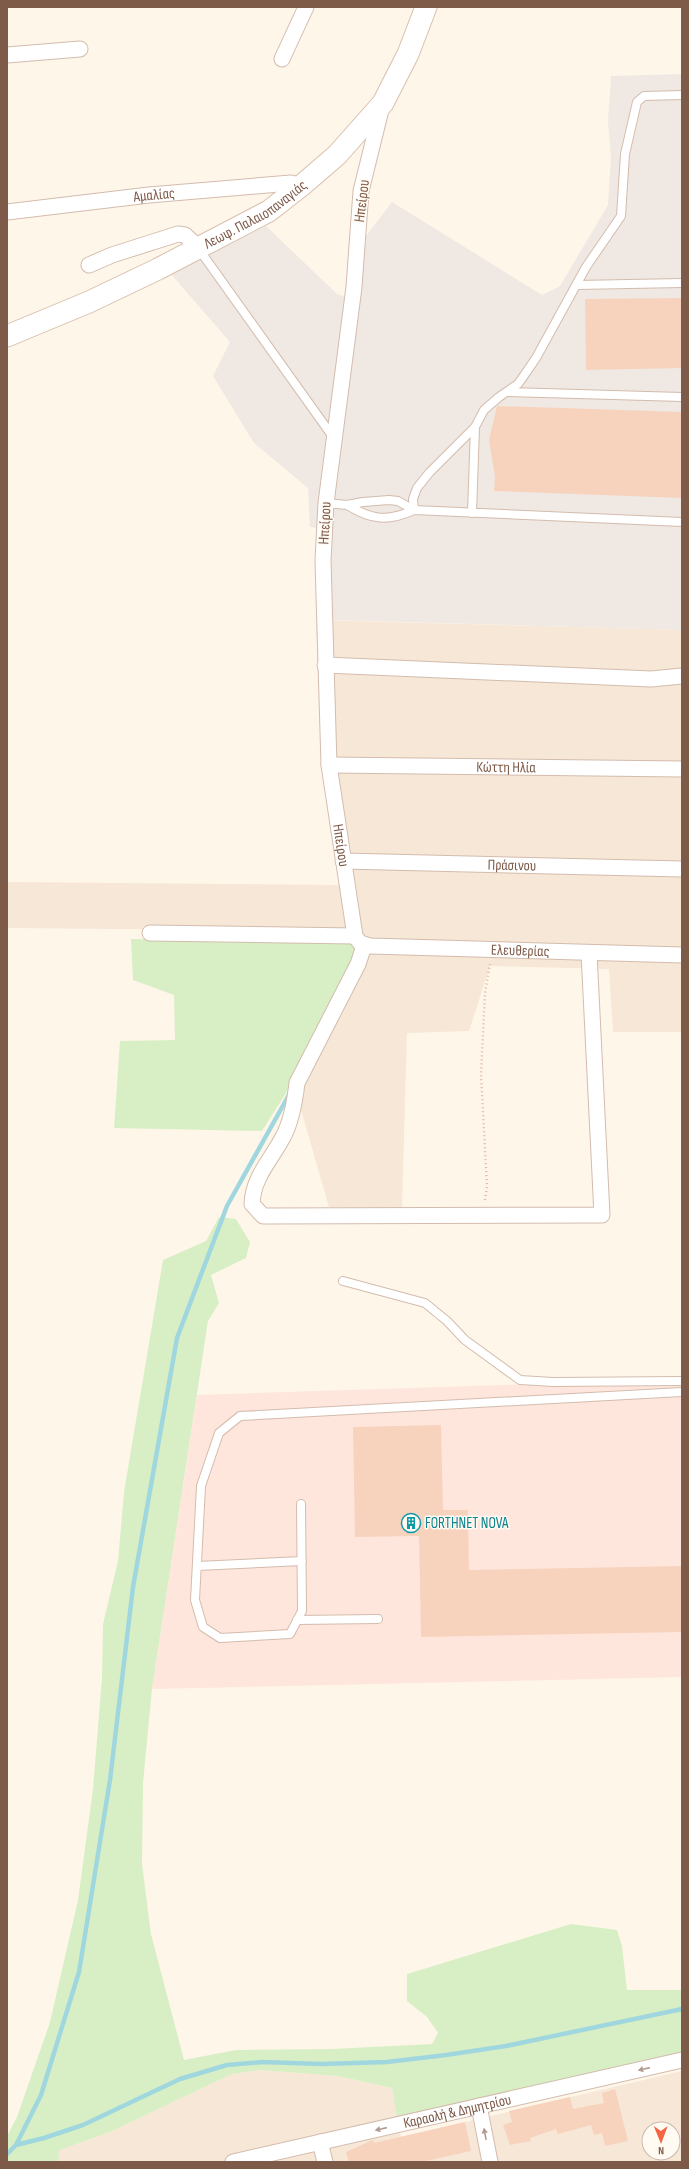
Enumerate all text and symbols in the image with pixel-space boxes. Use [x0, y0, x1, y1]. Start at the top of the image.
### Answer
street label: Λεωφ. Παλαιοπαναγιάς [200, 176, 311, 253]
street label: Ηπείρου [350, 179, 374, 223]
street label: Αμαλίας [131, 183, 176, 206]
street label: Ηπείρου [314, 501, 336, 545]
street label: Κώττη Ηλία [476, 757, 537, 777]
street label: Ηπείρου [329, 823, 354, 868]
street label: Πράσινου [487, 855, 536, 875]
street label: Ελευθερίας [491, 940, 550, 961]
building icon: FORTHNET NOVA [400, 1512, 422, 1534]
place label: FORTHNET NOVA [425, 1514, 509, 1533]
one-way arrow [638, 2066, 650, 2072]
street label: Καραολή & Δημητρίου [402, 2090, 513, 2133]
north arrow [641, 2121, 681, 2161]
one-way arrow [374, 2126, 387, 2132]
one-way arrow [481, 2128, 487, 2140]
text: N [658, 2144, 664, 2157]

